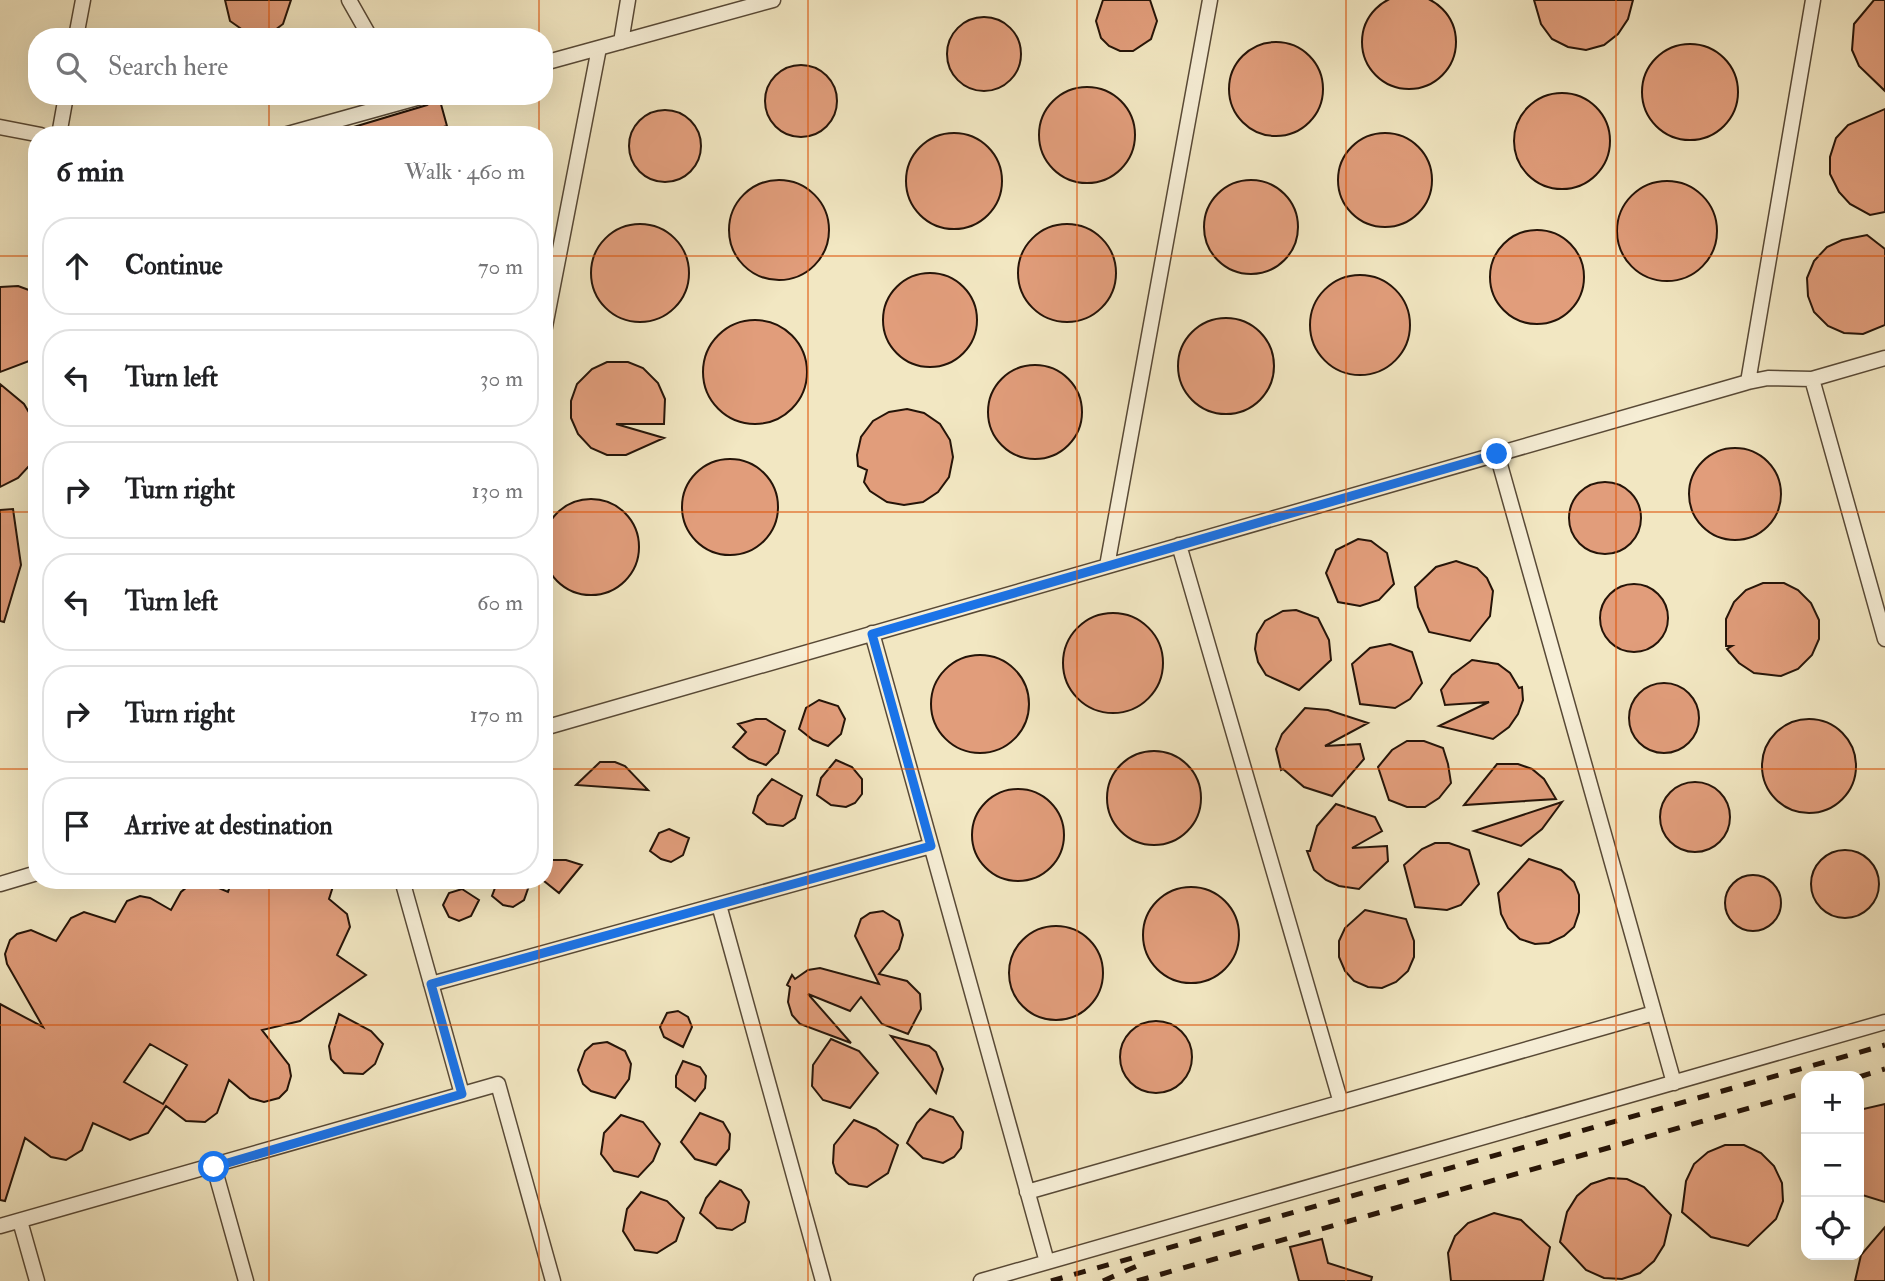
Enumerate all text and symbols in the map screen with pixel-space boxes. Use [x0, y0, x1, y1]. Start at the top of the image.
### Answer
search box [28, 28, 553, 105]
icon: search [52, 48, 90, 86]
text: Search here [108, 51, 228, 83]
text: 6 min [56, 153, 124, 190]
text: Walk · 460 m [405, 157, 525, 186]
icon: ahead [58, 247, 96, 285]
text: Continue [125, 250, 223, 282]
text: 70 m [478, 252, 523, 281]
icon: left [58, 359, 96, 397]
text: Turn left [125, 362, 218, 394]
text: 30 m [480, 364, 523, 393]
route end [1481, 438, 1512, 469]
icon: right [58, 471, 96, 509]
text: Turn right [125, 474, 235, 506]
text: 130 m [471, 476, 523, 505]
icon: left [58, 583, 96, 621]
text: Turn left [125, 586, 218, 618]
text: 60 m [477, 588, 523, 617]
icon: right [58, 695, 96, 733]
text: Turn right [125, 698, 235, 730]
text: 170 m [470, 700, 523, 729]
icon: arrive [58, 807, 96, 845]
text: Arrive at destination [125, 810, 333, 842]
map controls [1801, 1071, 1864, 1260]
button: + [1801, 1071, 1864, 1134]
button: − [1801, 1134, 1864, 1197]
route start [198, 1151, 229, 1182]
button: locate [1801, 1197, 1864, 1260]

